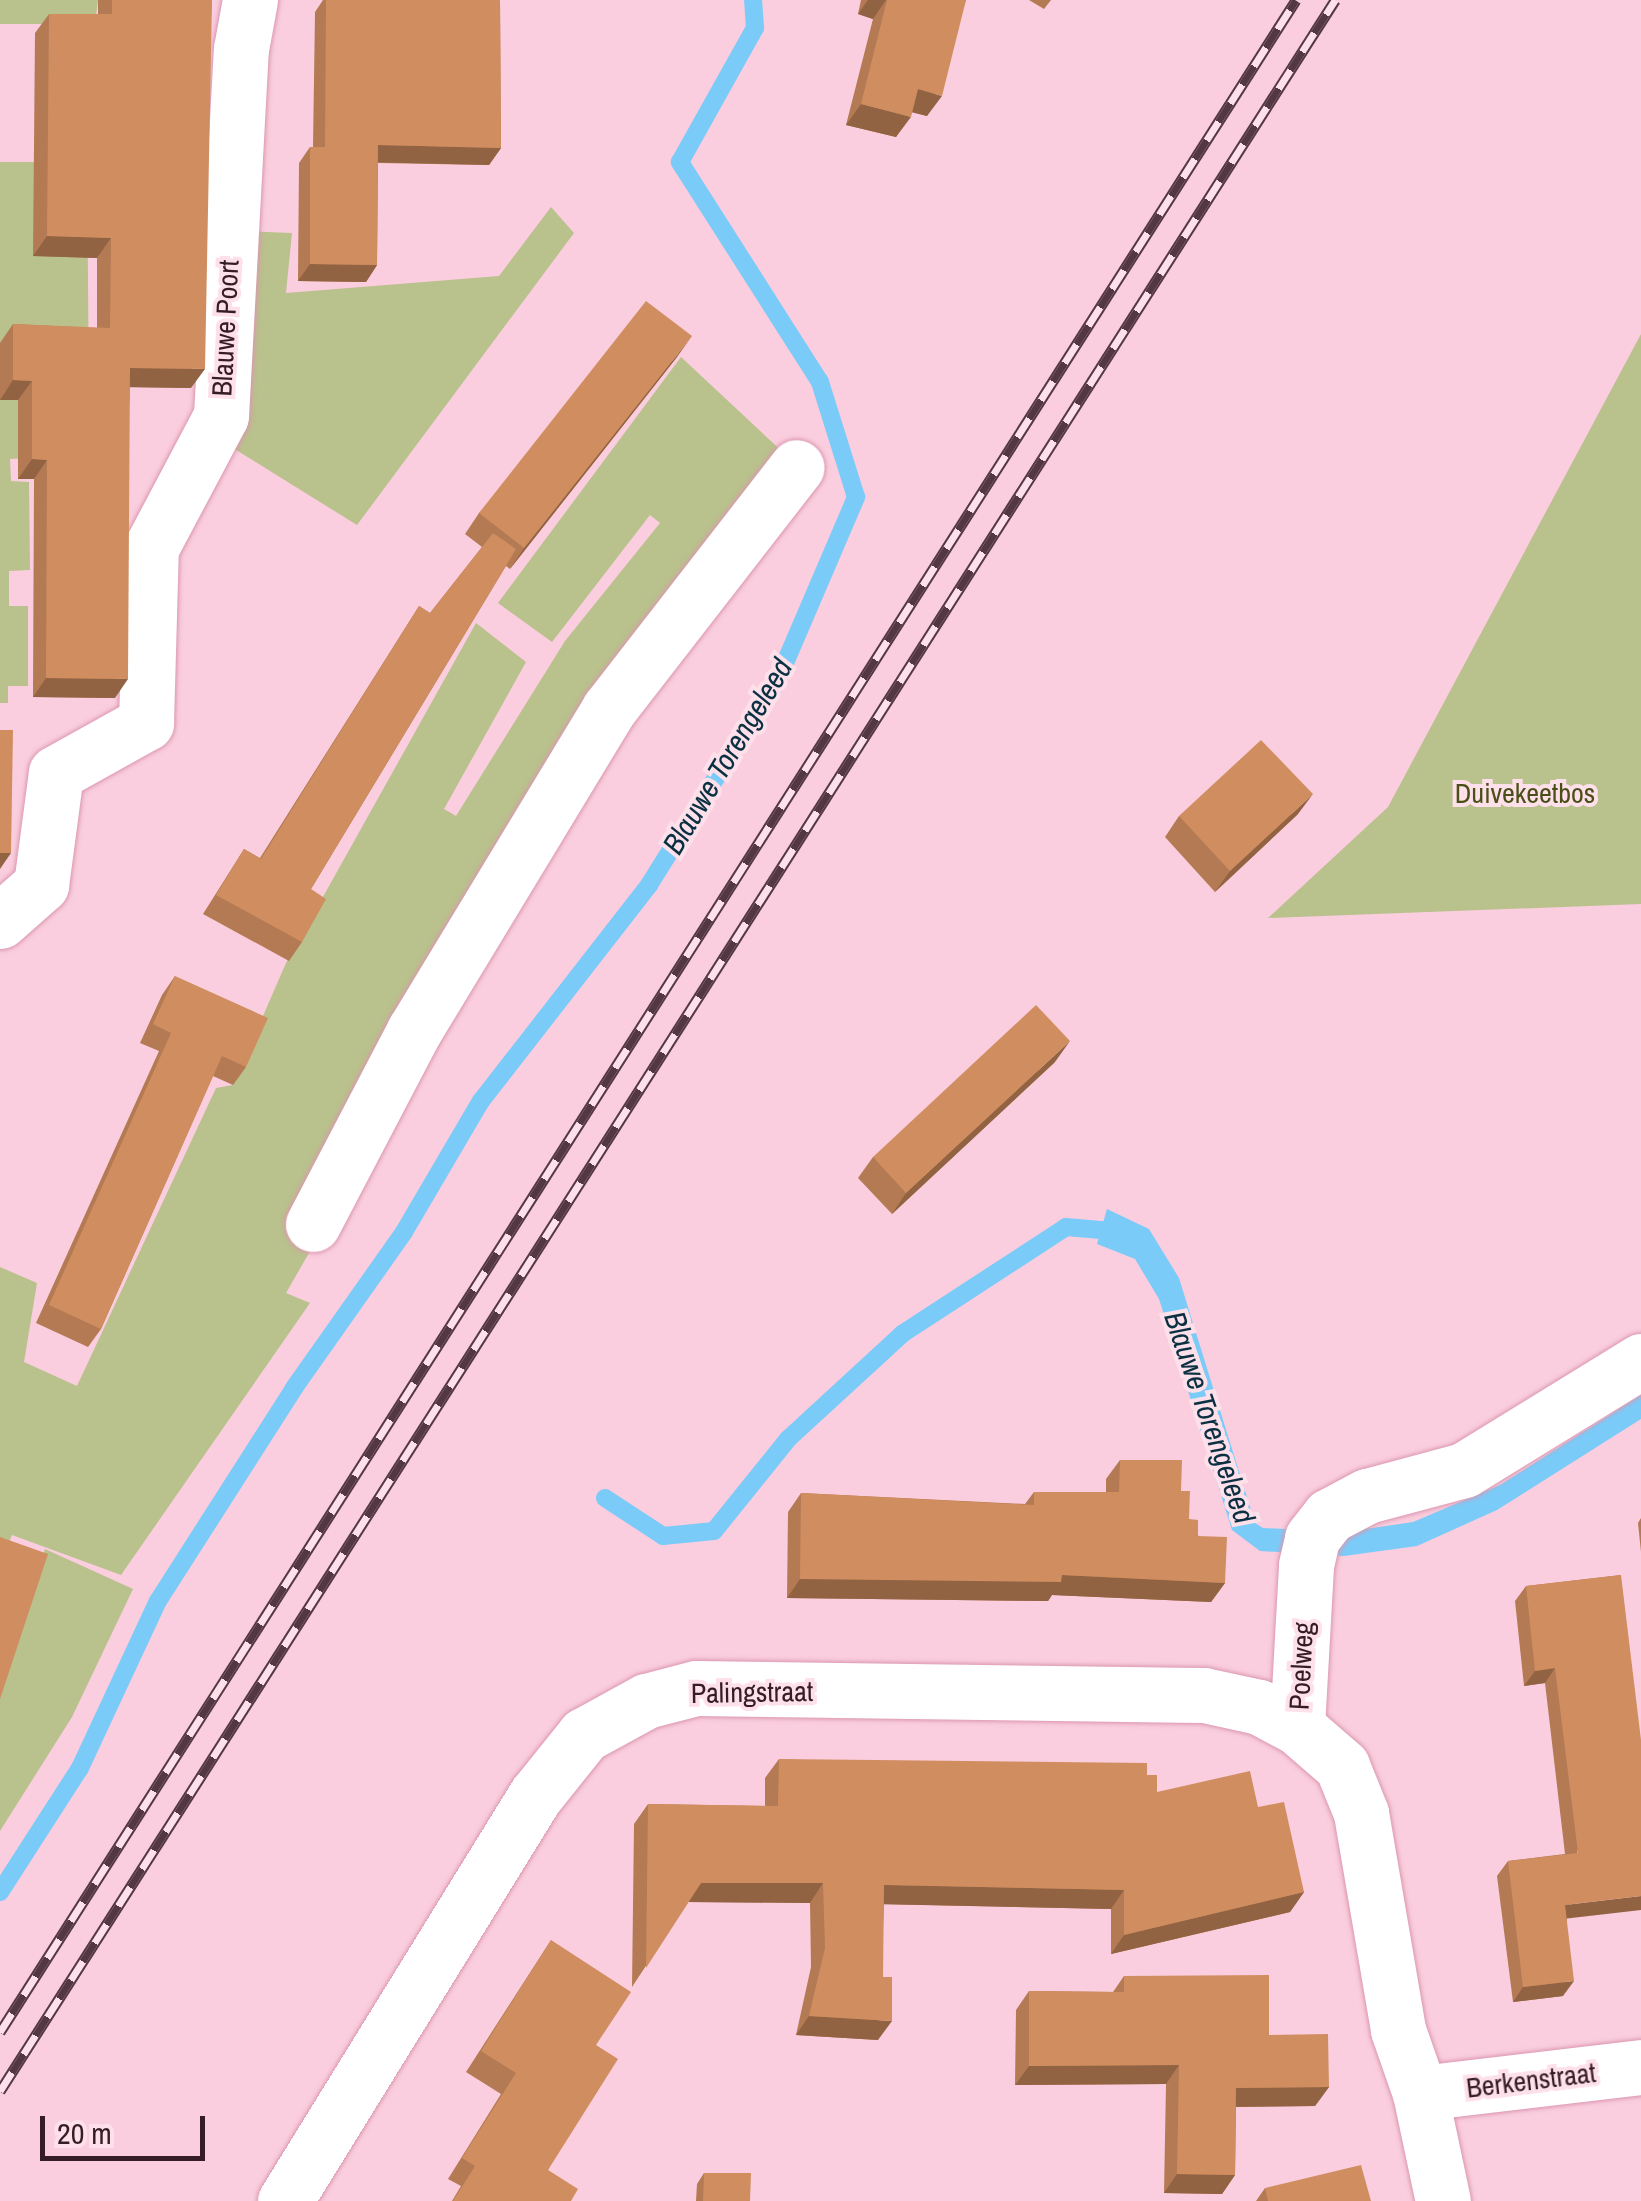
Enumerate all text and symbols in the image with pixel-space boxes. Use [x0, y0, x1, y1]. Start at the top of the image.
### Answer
street label: Blauwe Poort [205, 259, 245, 397]
water label: Blauwe Torengeleed [654, 651, 800, 861]
park label: Duivekeetbos [1455, 776, 1595, 810]
water label: Blauwe Torengeleed [1157, 1306, 1263, 1528]
street label: Poelweg [1282, 1621, 1320, 1711]
street label: Palingstraat [690, 1674, 814, 1710]
street label: Berkenstraat [1464, 2055, 1598, 2105]
scale bar [45, 2096, 210, 2158]
text: 20 m [57, 2113, 112, 2153]

